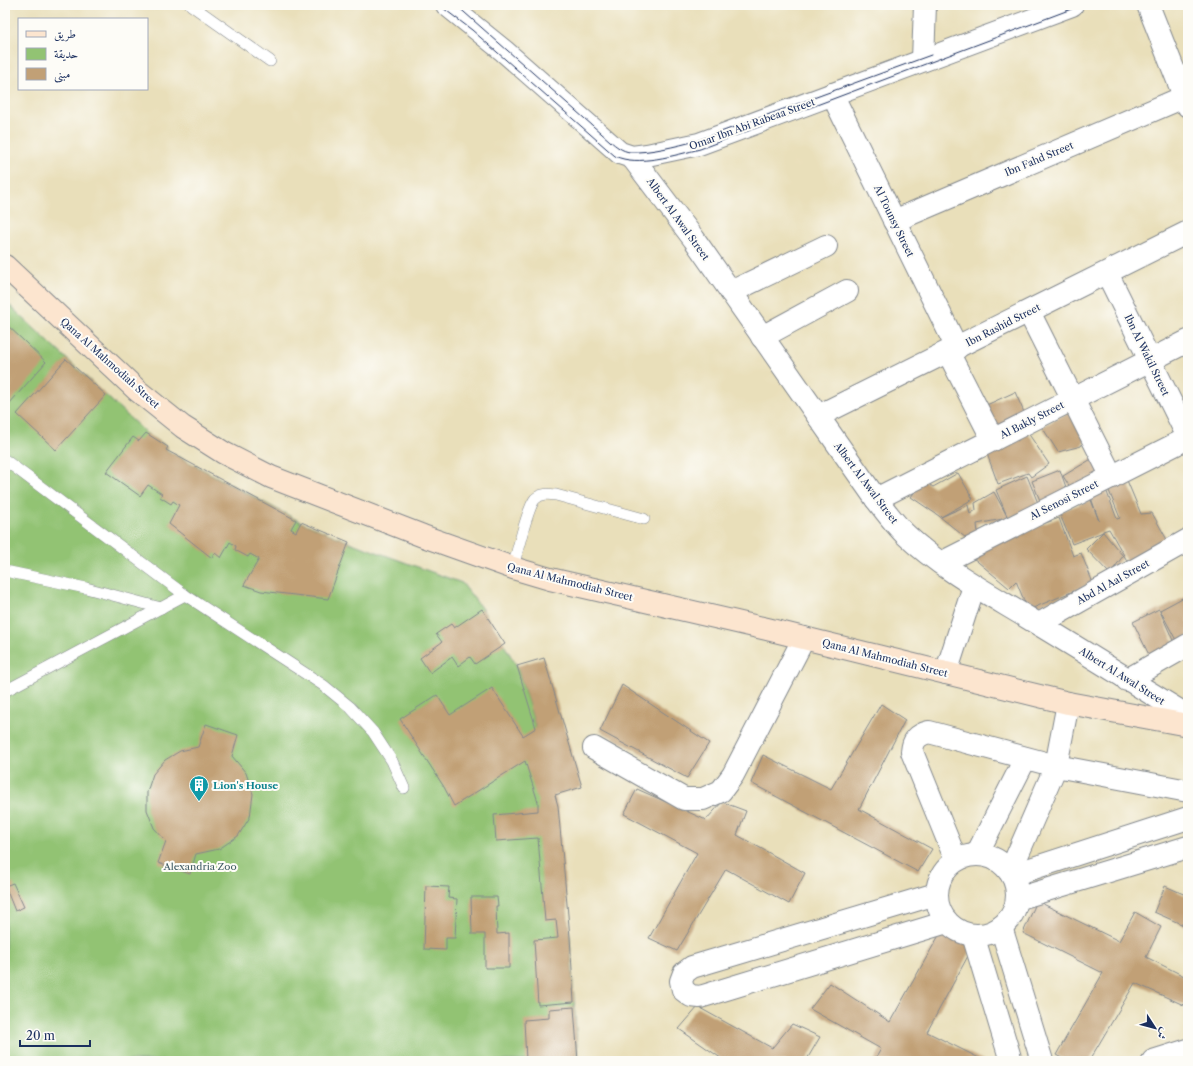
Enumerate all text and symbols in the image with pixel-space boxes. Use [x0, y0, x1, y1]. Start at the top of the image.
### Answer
legend [18, 18, 148, 90]
text: طريق [54, 26, 76, 42]
text: حديقة [54, 46, 78, 62]
text: مبنى [54, 66, 70, 83]
street label: Omar Ibn Abi Rabeaa Street [687, 95, 817, 153]
street label: Ibn Fahd Street [1003, 138, 1076, 179]
street label: Albert Al Awal Street [643, 174, 713, 263]
street label: Al Tounsy Street [871, 182, 917, 260]
street label: Ibn Rashid Street [963, 300, 1043, 349]
street label: Ibn Al Wakil Street [1122, 312, 1173, 398]
street label: Qana Al Mahmodiah Street [58, 315, 163, 411]
street label: Al Bakly Street [997, 398, 1067, 442]
street label: Albert Al Awal Street [830, 439, 901, 527]
street label: Al Senosi Street [1027, 477, 1101, 523]
street label: Abd Al Aal Street [1074, 556, 1152, 608]
street label: Qana Al Mahmodiah Street [506, 560, 635, 604]
street label: Qana Al Mahmodiah Street [821, 636, 950, 680]
street label: Albert Al Awal Street [1076, 644, 1168, 708]
building icon: Lion's House [188, 774, 210, 802]
place label: Lion's House [213, 779, 278, 792]
park label: Alexandria Zoo [162, 860, 237, 873]
north arrow [1135, 1008, 1175, 1048]
scale bar [20, 1022, 90, 1048]
text: ش [1154, 1025, 1172, 1042]
text: 20 m [26, 1028, 55, 1043]

